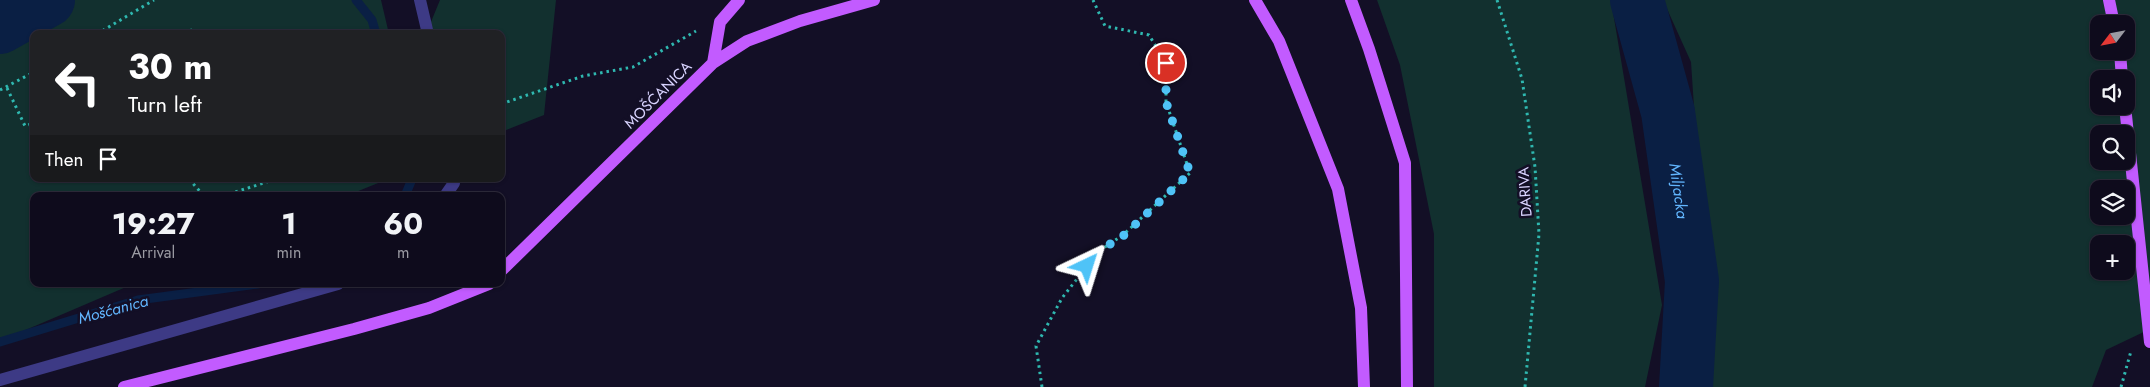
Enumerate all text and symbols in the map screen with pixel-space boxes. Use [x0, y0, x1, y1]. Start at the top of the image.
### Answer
north arrow [2090, 15, 2135, 60]
map controls [2090, 15, 2135, 280]
text: 30 m [128, 42, 212, 92]
pin [1145, 42, 1187, 84]
icon: arrive [1152, 49, 1180, 77]
icon: left [45, 50, 110, 115]
street label: MOŠĆANICA [619, 56, 697, 134]
button: sound [2090, 70, 2135, 115]
text: Turn left [128, 88, 202, 120]
button: search [2090, 125, 2135, 170]
icon: arrive [94, 145, 122, 173]
text: Then [45, 146, 84, 173]
water label: Miljacka [1663, 162, 1694, 221]
street label: DARIVA [1512, 166, 1538, 218]
button: layers [2090, 180, 2135, 225]
text: 19:27 [112, 202, 195, 245]
text: 1 [281, 202, 297, 245]
text: 60 [383, 202, 423, 245]
button: + [2090, 235, 2135, 280]
position arrow [1060, 239, 1112, 291]
text: Arrival [131, 241, 175, 264]
text: min [276, 241, 301, 264]
text: m [397, 241, 409, 264]
water label: Mošćanica [75, 289, 151, 330]

